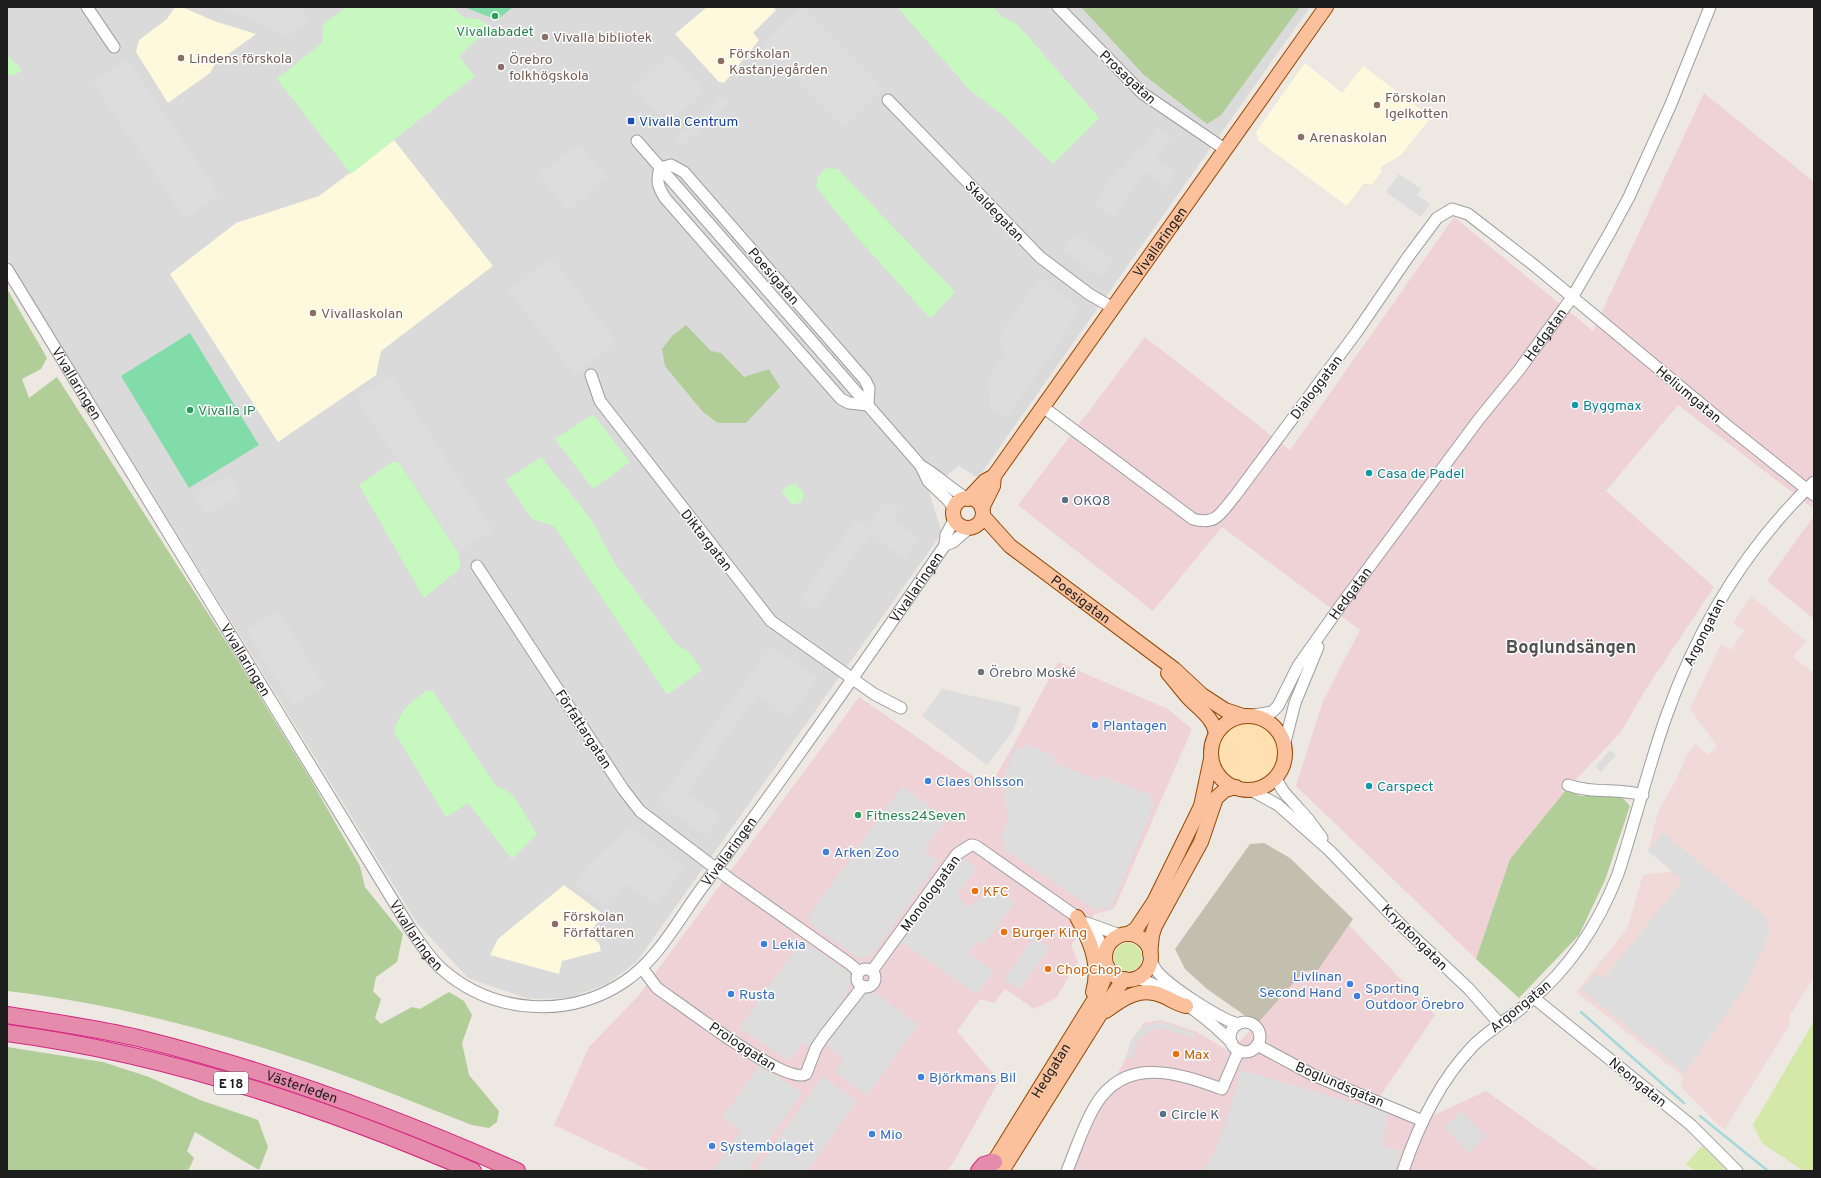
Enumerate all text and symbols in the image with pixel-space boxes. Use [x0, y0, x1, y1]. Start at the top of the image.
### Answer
marker: Vivallabadet [490, 11, 500, 21]
place label: Vivallabadet [456, 24, 534, 41]
place label: Vivalla bibliotek [553, 30, 652, 47]
marker: Vivalla bibliotek [540, 32, 550, 42]
place label: Förskolan Kastanjegården [729, 46, 828, 79]
street label: Prosagatan [1095, 48, 1159, 109]
place label: Lindens förskola [189, 51, 292, 68]
place label: Örebro folkhögskola [509, 51, 589, 85]
marker: Lindens förskola [176, 53, 186, 63]
marker: Förskolan Kastanjegården [716, 56, 726, 66]
marker: Örebro folkhögskola [496, 62, 506, 72]
place label: Förskolan Igelkotten [1385, 90, 1448, 123]
marker: Förskolan Igelkotten [1372, 100, 1382, 110]
place label: Vivalla Centrum [639, 114, 738, 131]
marker: Vivalla Centrum [626, 116, 636, 126]
place label: Arenaskolan [1309, 130, 1387, 147]
marker: Arenaskolan [1296, 132, 1306, 142]
street label: Skaldegatan [961, 178, 1027, 246]
street label: Vivallaringen [1130, 204, 1192, 281]
street label: Poesigatan [743, 245, 802, 309]
place label: Vivallaskolan [321, 306, 403, 323]
street label: Hedgatan [1521, 306, 1571, 365]
marker: Vivallaskolan [308, 308, 318, 318]
street label: Vivallaringen [47, 345, 104, 424]
street label: Dialoggatan [1288, 353, 1347, 423]
street label: Heliumgatan [1652, 363, 1724, 427]
place label: Byggmax [1583, 398, 1642, 415]
marker: Byggmax [1570, 400, 1580, 410]
place label: Vivalla IP [198, 403, 256, 420]
marker: Vivalla IP [185, 405, 195, 415]
place label: Casa de Padel [1377, 466, 1464, 483]
marker: Casa de Padel [1364, 468, 1374, 478]
place label: OKQ8 [1073, 493, 1111, 510]
marker: OKQ8 [1060, 495, 1070, 505]
street label: Diktargatan [676, 507, 735, 575]
street label: Vivallaringen [887, 549, 948, 627]
street label: Hedgatan [1326, 564, 1376, 624]
street label: Poesigatan [1047, 573, 1113, 628]
street label: Argongatan [1681, 596, 1730, 669]
street label: Vivallaringen [216, 621, 273, 700]
district label: Boglundsängen [1506, 637, 1636, 660]
place label: Örebro Moské [989, 664, 1076, 682]
marker: Örebro Moské [976, 667, 986, 677]
street label: Författargatan [551, 687, 615, 773]
place label: Plantagen [1103, 718, 1167, 735]
marker: Plantagen [1090, 720, 1100, 730]
place label: Claes Ohlsson [936, 774, 1024, 791]
marker: Claes Ohlsson [923, 776, 933, 786]
place label: Carspect [1377, 779, 1434, 796]
marker: Carspect [1364, 781, 1374, 791]
place label: Fitness24Seven [866, 808, 966, 825]
marker: Fitness24Seven [853, 810, 863, 820]
street label: Vivallaringen [699, 814, 761, 890]
place label: Arken Zoo [834, 845, 900, 862]
marker: Arken Zoo [821, 847, 831, 857]
street label: Monologgatan [898, 852, 965, 935]
place label: KFC [983, 884, 1009, 901]
marker: KFC [970, 886, 980, 896]
street label: Vivallaringen [385, 897, 446, 975]
street label: Kryptongatan [1377, 901, 1451, 975]
place label: Förskolan Författaren [563, 909, 634, 942]
marker: Förskolan Författaren [550, 919, 560, 929]
place label: Burger King [1012, 925, 1087, 942]
marker: Burger King [999, 927, 1009, 937]
place label: Lekia [772, 937, 806, 954]
marker: Lekia [759, 939, 769, 949]
place label: ChopChop [1056, 962, 1122, 979]
marker: ChopChop [1043, 964, 1053, 974]
place label: Livlinan Second Hand [1259, 969, 1342, 1002]
street label: Argongatan [1487, 977, 1555, 1037]
marker: Livlinan Second Hand [1345, 979, 1355, 989]
place label: Sporting Outdoor Örebro [1365, 981, 1464, 1014]
place label: Rusta [739, 987, 775, 1004]
marker: Rusta [726, 989, 736, 999]
marker: Sporting Outdoor Örebro [1352, 991, 1362, 1001]
street label: Prologgatan [705, 1019, 779, 1075]
street label: Hedgatan [1028, 1041, 1075, 1102]
place label: Max [1184, 1047, 1210, 1064]
marker: Max [1171, 1049, 1181, 1059]
street label: Neongatan [1605, 1055, 1669, 1112]
street label: Boglundsgatan [1292, 1059, 1386, 1112]
street label: Västerleden [263, 1068, 340, 1108]
place label: Björkmans Bil [929, 1070, 1016, 1087]
road number: E 18 [214, 1072, 248, 1094]
marker: Björkmans Bil [916, 1072, 926, 1082]
place label: Circle K [1171, 1107, 1219, 1124]
marker: Circle K [1158, 1109, 1168, 1119]
place label: Mio [880, 1127, 903, 1144]
marker: Mio [867, 1129, 877, 1139]
place label: Systembolaget [720, 1139, 814, 1156]
marker: Systembolaget [707, 1141, 717, 1151]

